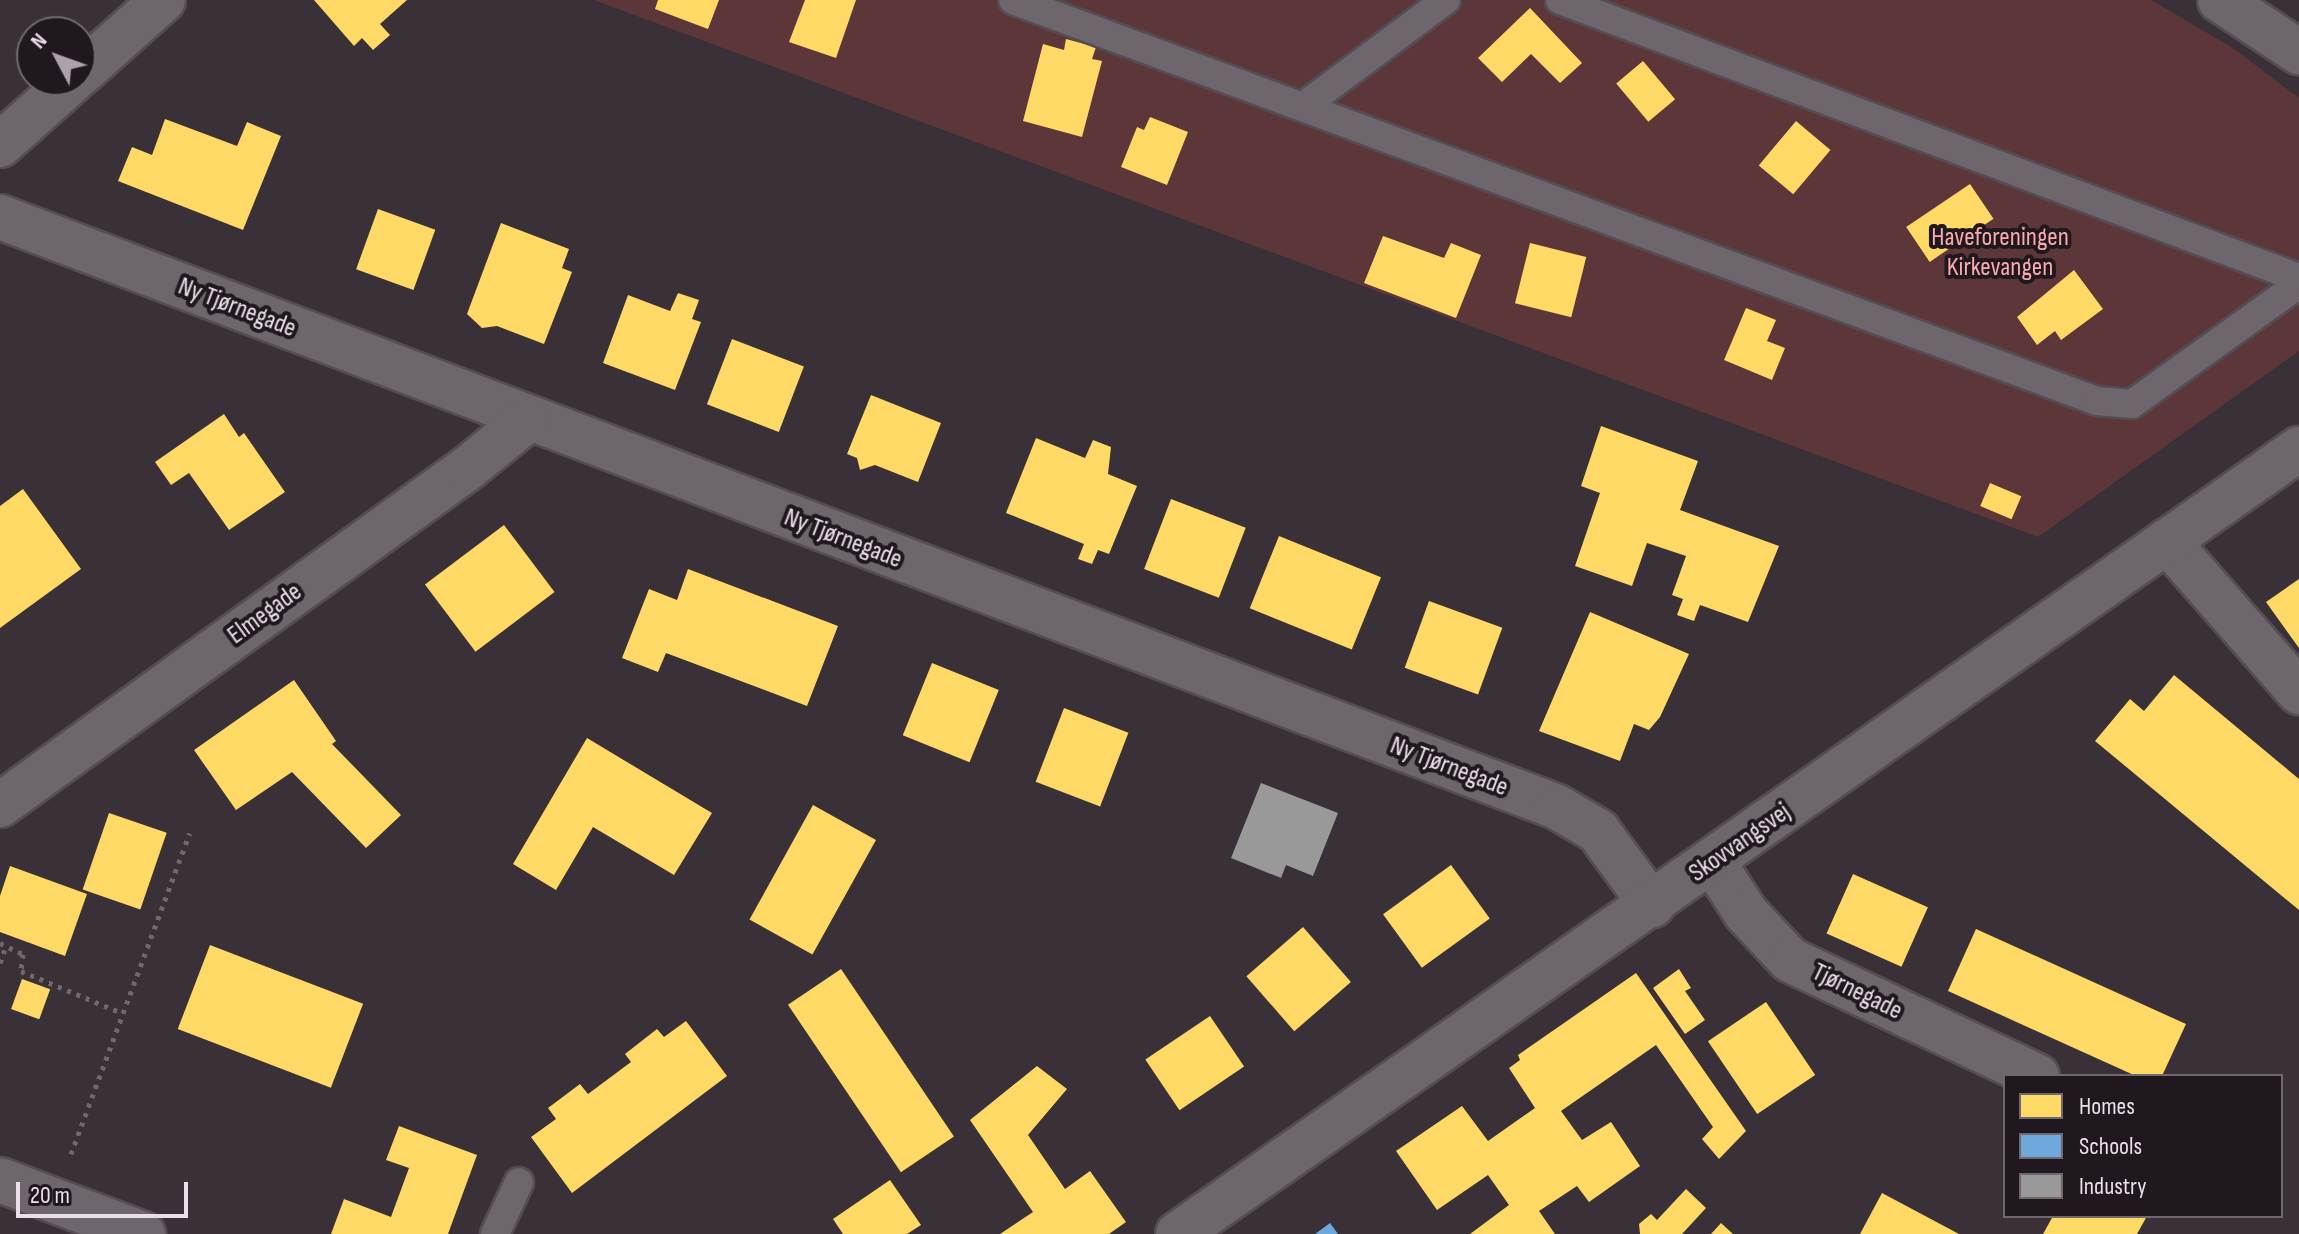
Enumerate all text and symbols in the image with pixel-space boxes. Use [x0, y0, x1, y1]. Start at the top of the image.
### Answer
north arrow [16, 16, 96, 96]
text: N [25, 28, 53, 55]
park label: Haveforeningen Kirkevangen [1931, 222, 2069, 284]
street label: Ny Tjørnegade [174, 271, 300, 345]
street label: Ny Tjørnegade [780, 502, 906, 576]
street label: Elmegade [222, 577, 308, 651]
street label: Ny Tjørnegade [1386, 730, 1512, 804]
street label: Skovvangsvej [1683, 797, 1797, 889]
street label: Tjørnegade [1807, 957, 1907, 1027]
legend [2003, 1074, 2283, 1218]
text: Homes [2079, 1092, 2135, 1121]
text: Schools [2079, 1132, 2142, 1161]
scale bar [20, 1166, 192, 1216]
text: Industry [2079, 1172, 2146, 1201]
text: 20 m [30, 1181, 70, 1210]

